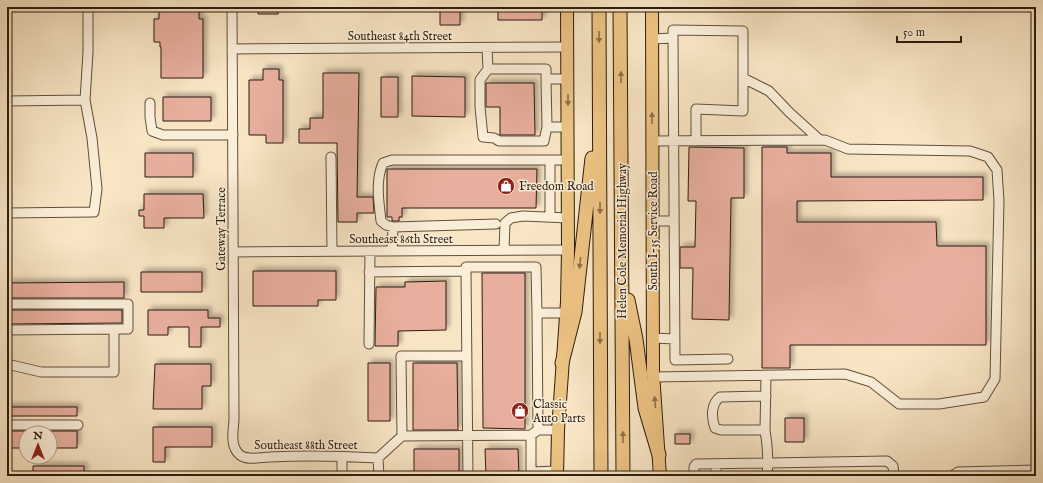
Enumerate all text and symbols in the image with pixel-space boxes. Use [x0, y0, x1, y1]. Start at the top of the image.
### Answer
scale bar [897, 18, 961, 44]
text: 50 m [903, 25, 925, 40]
street label: Southeast 84th Street [348, 29, 452, 44]
one-way arrow [596, 31, 602, 44]
one-way arrow [618, 70, 624, 83]
one-way arrow [565, 94, 571, 107]
one-way arrow [649, 111, 655, 124]
street label: Helen Cole Memorial Highway [615, 163, 630, 319]
street label: South I-35 Service Road [646, 171, 661, 291]
shop icon: Freedom Road [496, 176, 516, 196]
place label: Freedom Road [519, 179, 594, 194]
street label: Gateway Terrace [214, 187, 229, 271]
one-way arrow [597, 202, 603, 215]
street label: Southeast 86th Street [349, 232, 453, 247]
one-way arrow [577, 257, 584, 269]
one-way arrow [597, 332, 603, 345]
one-way arrow [652, 396, 659, 408]
place label: Classic Auto Parts [532, 397, 585, 426]
shop icon: Classic Auto Parts [510, 401, 530, 421]
north arrow [18, 425, 58, 465]
text: N [32, 429, 43, 443]
one-way arrow [620, 430, 626, 443]
street label: Southeast 88th Street [254, 438, 358, 453]

